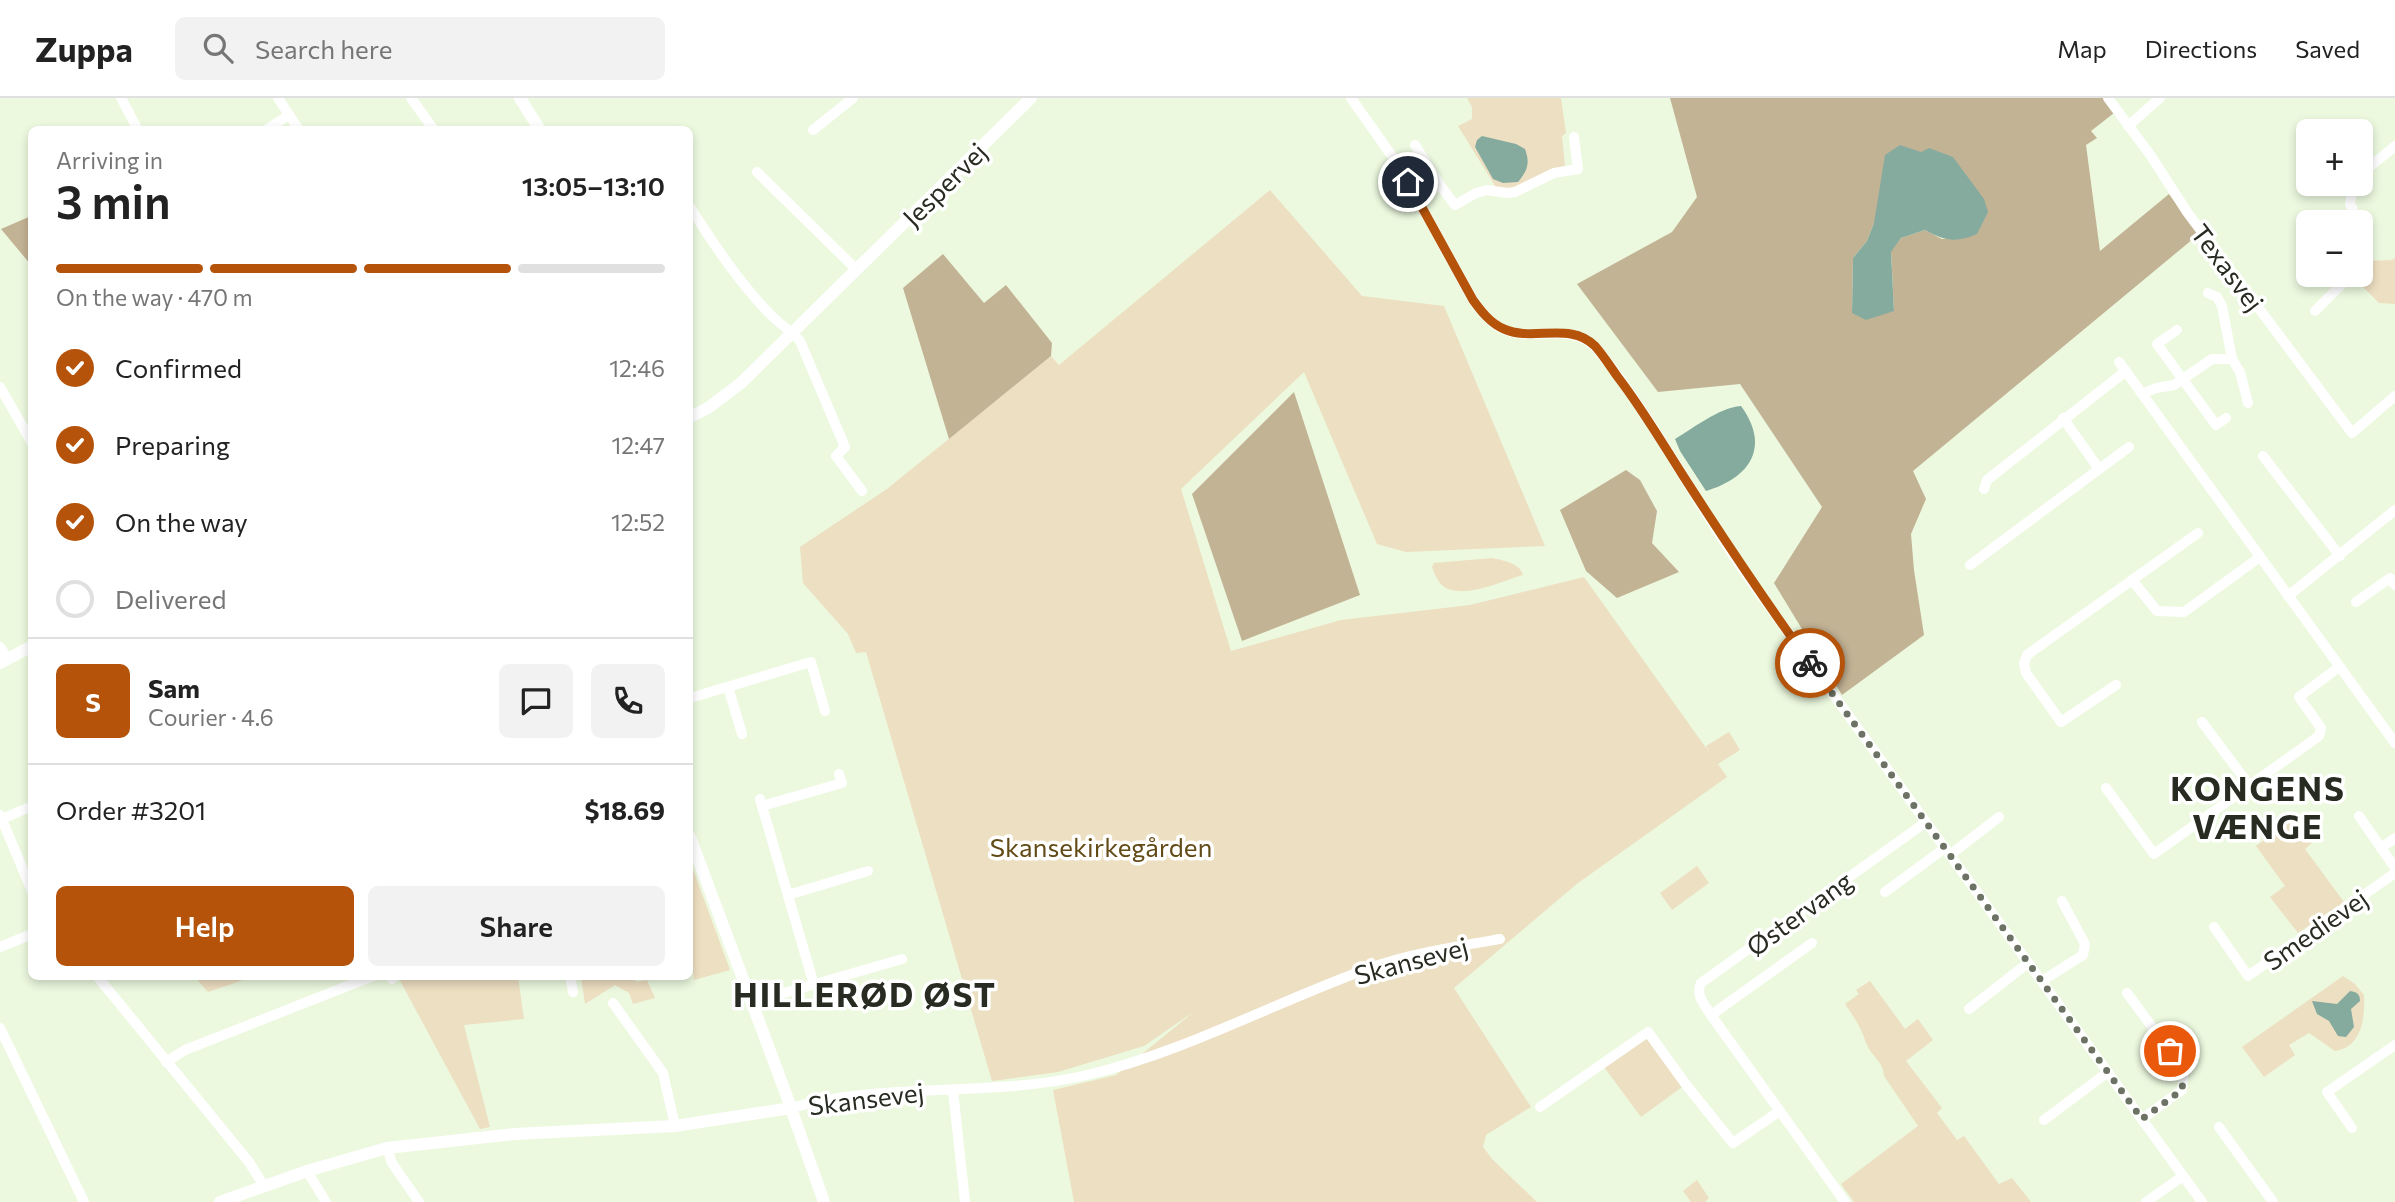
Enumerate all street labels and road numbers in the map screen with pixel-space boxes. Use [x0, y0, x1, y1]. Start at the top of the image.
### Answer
street label: Jespervej [896, 136, 992, 232]
street label: Texasvej [2185, 217, 2271, 317]
street label: Østervang [1740, 864, 1858, 962]
street label: Smedievej [2257, 882, 2373, 976]
street label: Skansevej [1351, 930, 1471, 990]
street label: Skansevej [806, 1076, 926, 1120]

